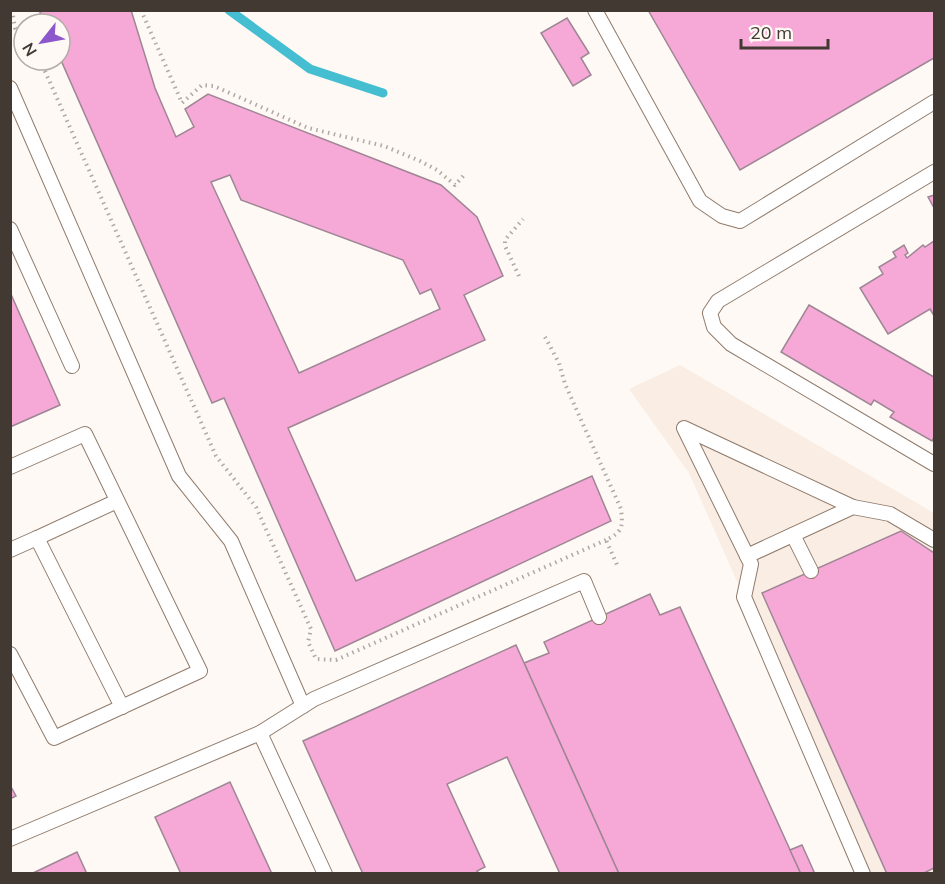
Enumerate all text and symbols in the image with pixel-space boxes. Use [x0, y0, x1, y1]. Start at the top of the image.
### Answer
north arrow [12, 12, 72, 72]
scale bar [741, 12, 828, 50]
text: 20 m [750, 21, 792, 44]
text: N [17, 39, 41, 60]

